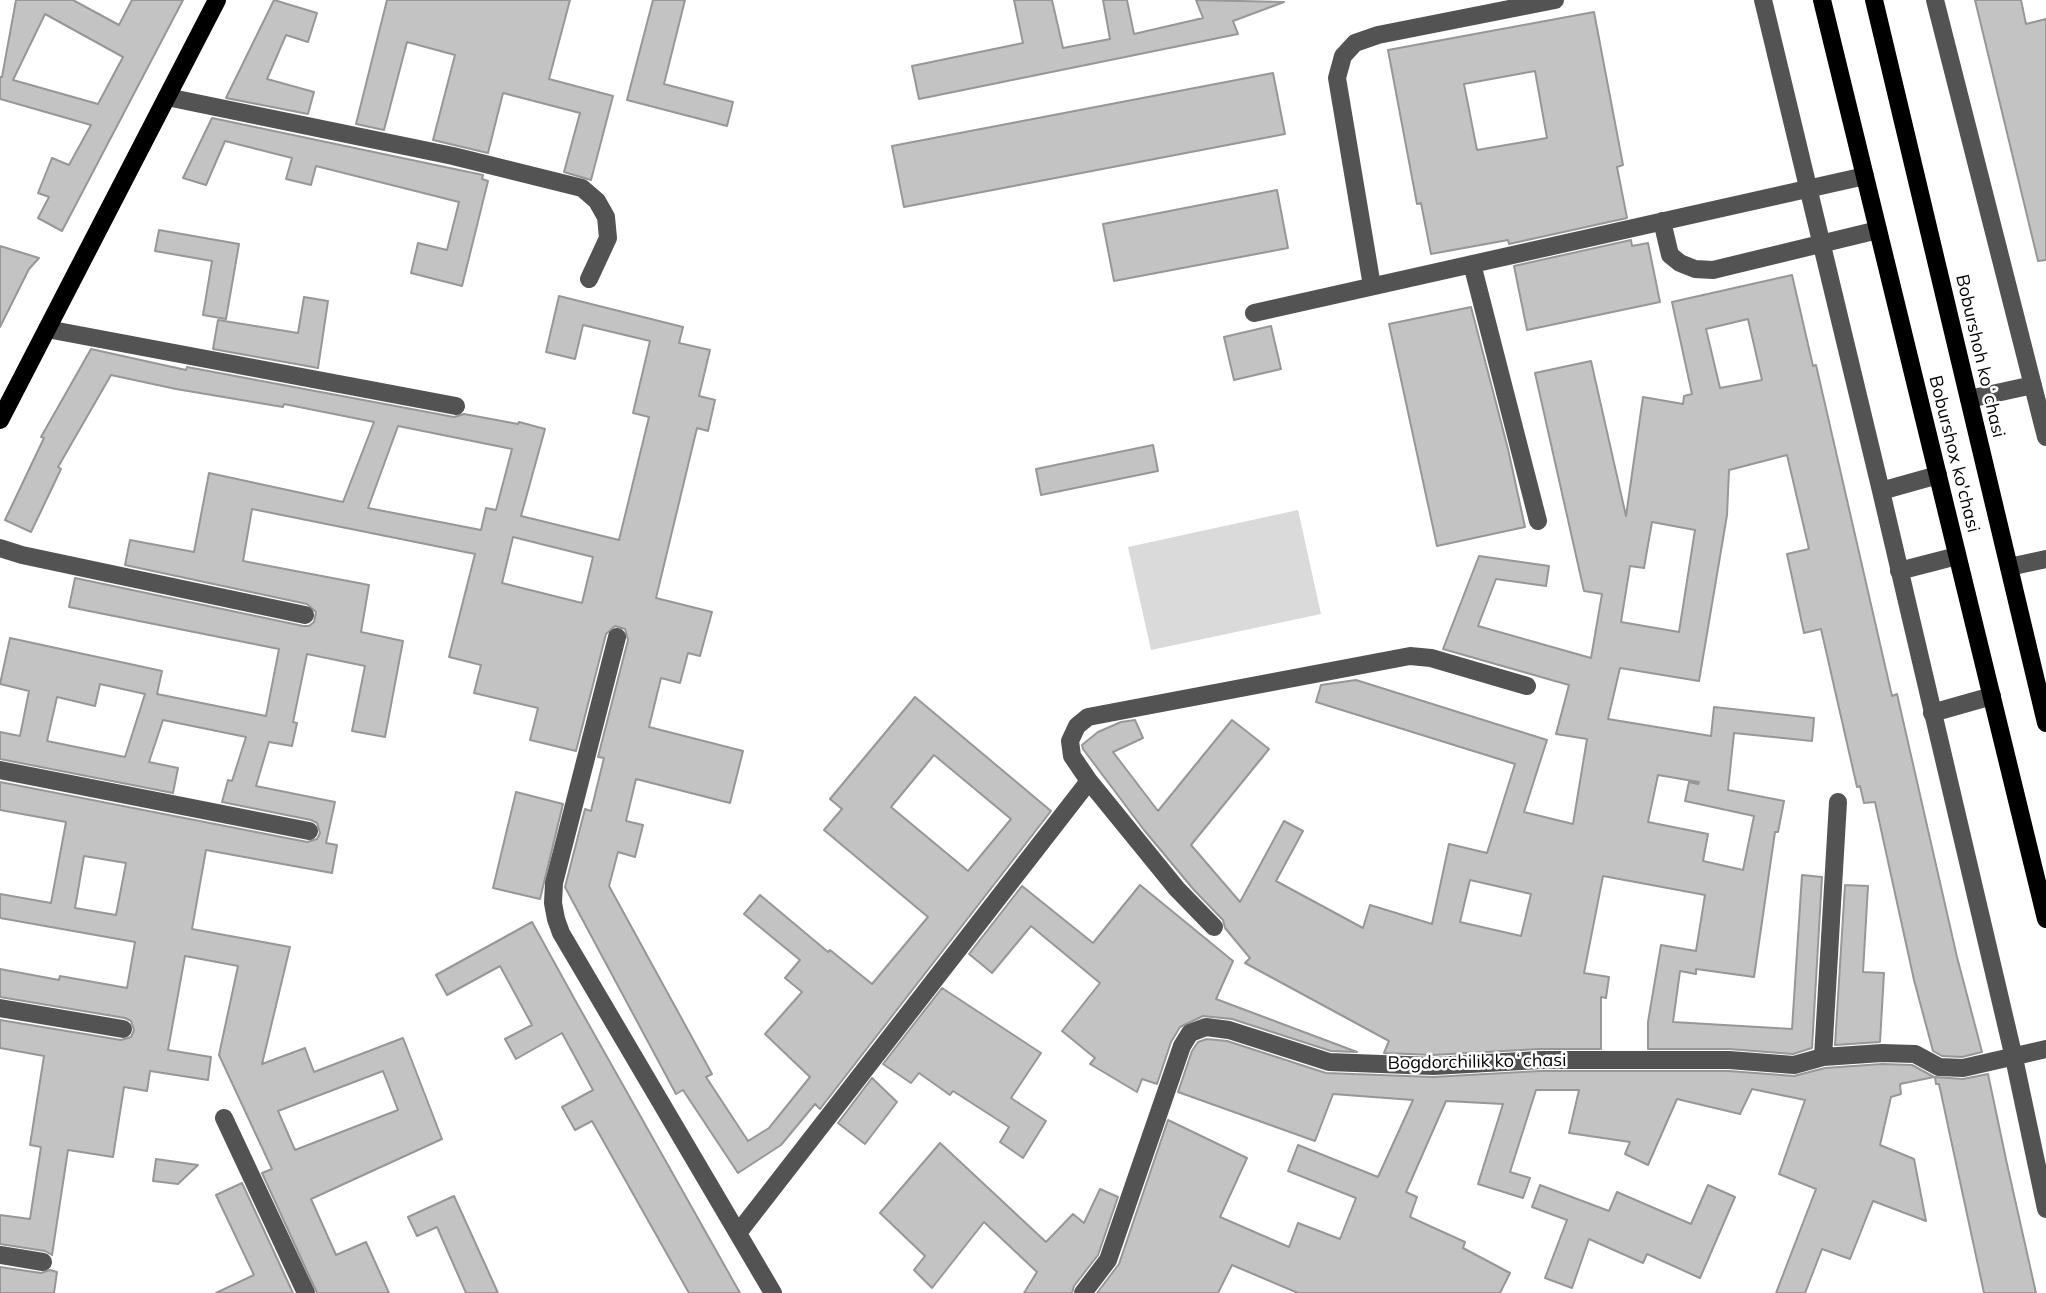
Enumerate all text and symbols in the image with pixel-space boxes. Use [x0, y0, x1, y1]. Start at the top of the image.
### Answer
street label: Boburshoh koʻchasi [1951, 272, 2009, 440]
street label: Boburshox ko'chasi [1924, 373, 1984, 535]
street label: Bogdorchilik koʻchasi [1387, 1050, 1567, 1074]

